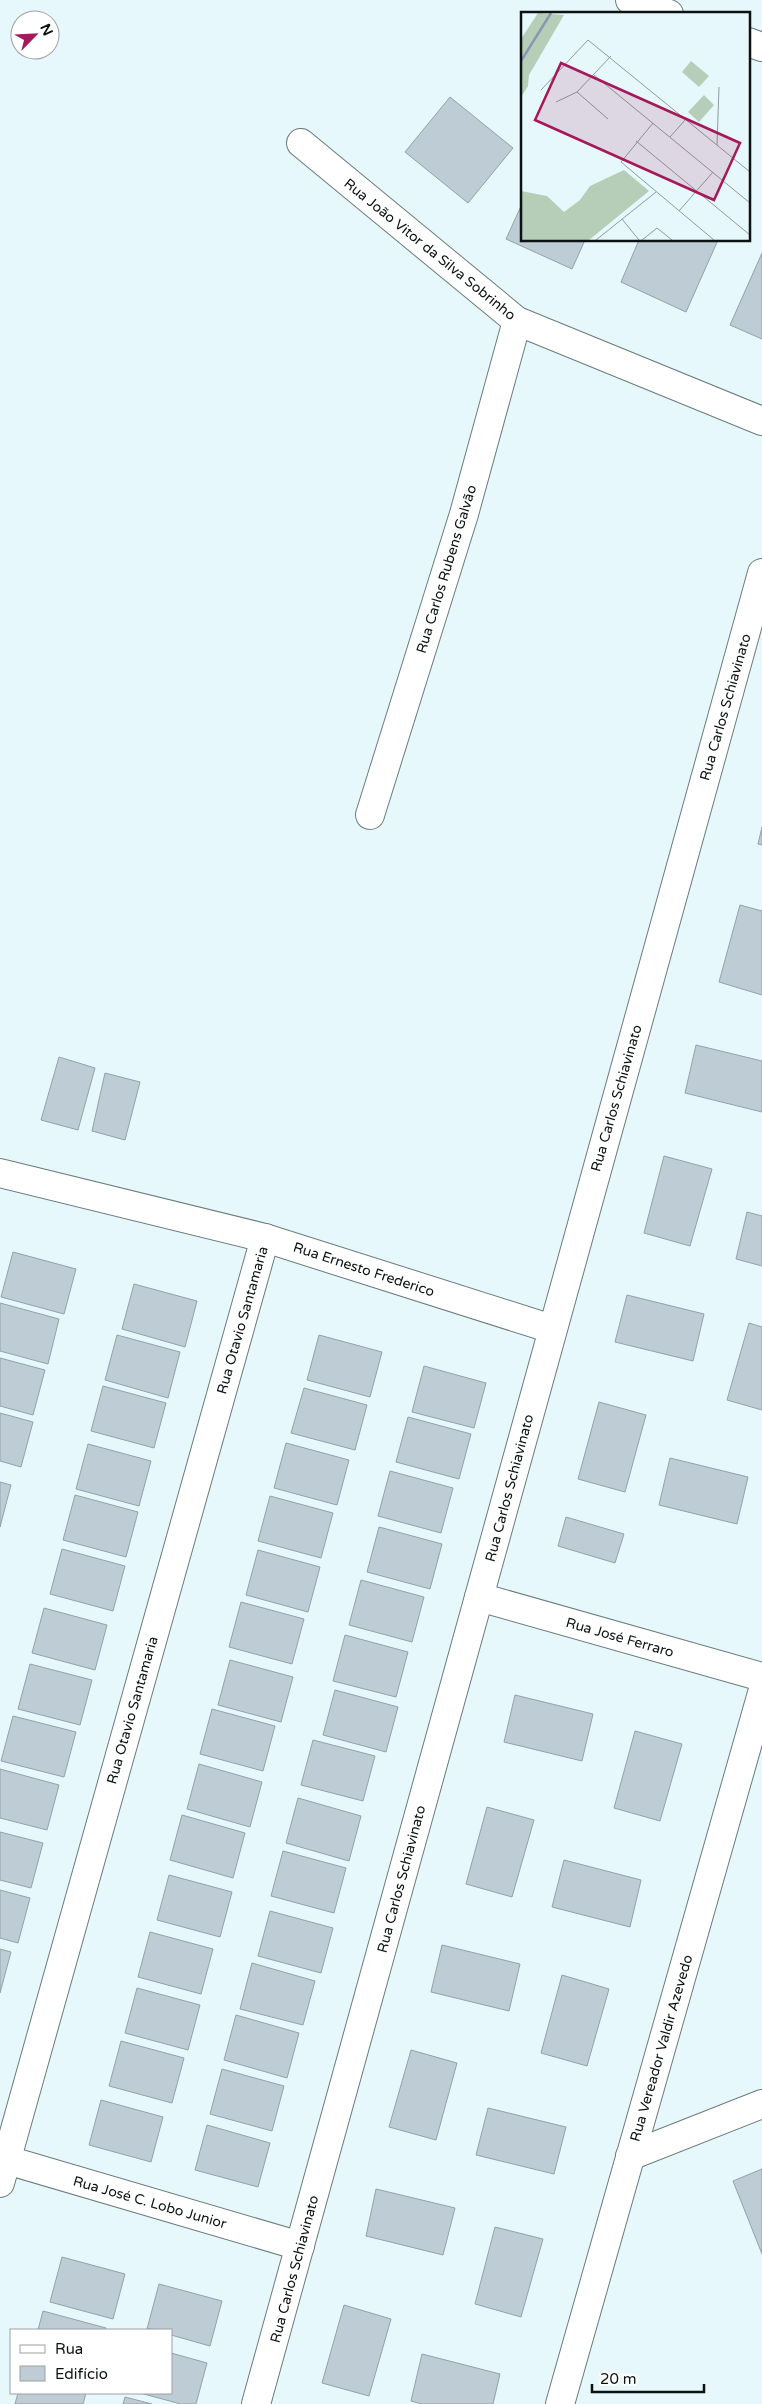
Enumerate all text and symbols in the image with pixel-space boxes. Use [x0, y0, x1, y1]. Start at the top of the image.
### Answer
north arrow [10, 10, 60, 60]
inset map [521, 12, 750, 241]
text: N [36, 21, 56, 39]
street label: Rua João Vitor da Silva Sobrinho [340, 175, 519, 324]
street label: Rua Carlos Rubens Galvão [413, 483, 480, 655]
street label: Rua Carlos Schiavinato [696, 632, 755, 783]
street label: Rua Carlos Schiavinato [587, 1023, 646, 1174]
street label: Rua Ernesto Frederico [291, 1239, 437, 1300]
street label: Rua Otavio Santamaria [213, 1244, 272, 1396]
street label: Rua Carlos Schiavinato [482, 1412, 537, 1564]
street label: Rua José Ferraro [564, 1614, 676, 1661]
street label: Rua Otavio Santamaria [103, 1634, 162, 1786]
street label: Rua Carlos Schiavinato [374, 1803, 429, 1955]
street label: Rua Vereador Valdir Azevedo [627, 1953, 696, 2144]
street label: Rua José C. Lobo Junior [71, 2172, 229, 2233]
street label: Rua Carlos Schiavinato [267, 2193, 322, 2345]
legend [10, 2329, 172, 2394]
text: Rua [55, 2340, 83, 2358]
scale bar [592, 2362, 704, 2394]
text: Edifício [55, 2365, 108, 2383]
text: 20 m [600, 2370, 637, 2388]

